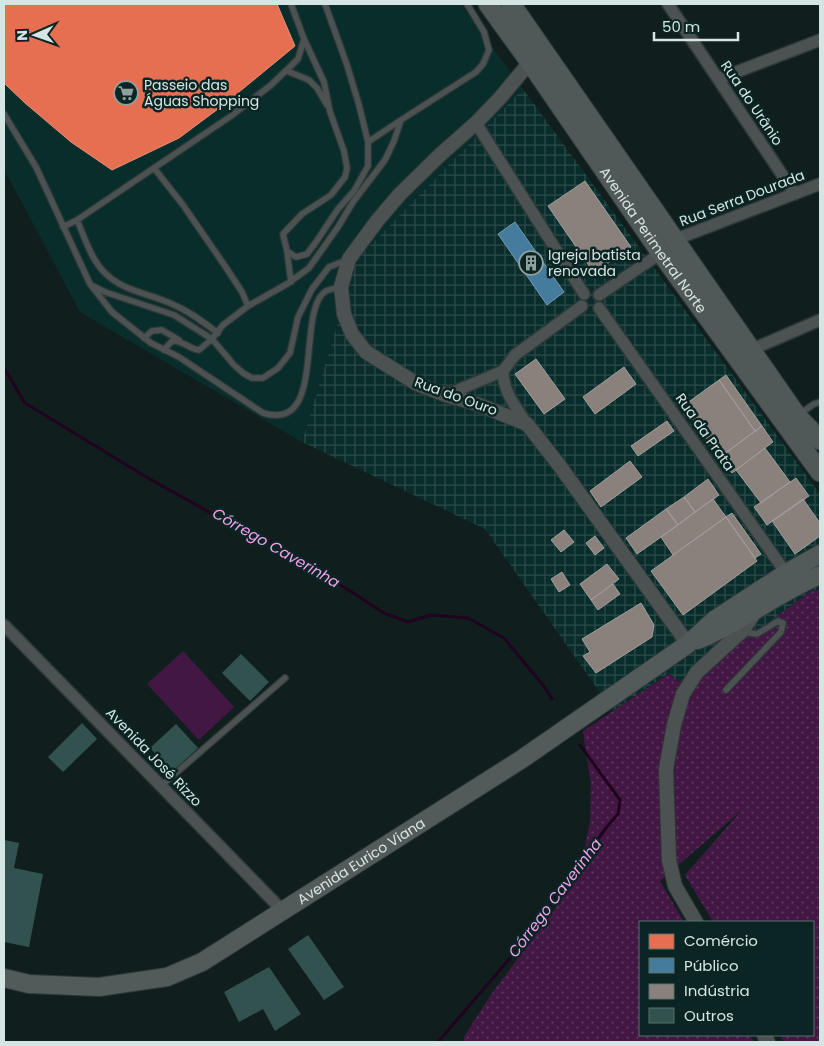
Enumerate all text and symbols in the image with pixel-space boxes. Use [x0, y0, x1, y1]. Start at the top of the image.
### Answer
north arrow [10, 10, 60, 60]
scale bar [654, 10, 738, 42]
text: 50 m [662, 16, 700, 37]
text: N [12, 30, 32, 41]
street label: Rua do Urânio [716, 57, 788, 149]
place label: Passeio das Águas Shopping [144, 75, 259, 111]
supermarket icon: Passeio das Águas Shopping [113, 80, 139, 106]
street label: Avenida Perimetral Norte [595, 163, 712, 317]
street label: Rua Serra Dourada [676, 165, 808, 231]
place label: Igreja batista renovada [548, 245, 641, 281]
building icon: Igreja batista renovada [518, 250, 544, 276]
street label: Rua do Ouro [412, 372, 500, 420]
street label: Rua da Prata [671, 389, 739, 475]
water label: Córrego Caverinha [209, 502, 344, 593]
street label: Avenida José Rizzo [101, 703, 207, 811]
street label: Avenida Eurico Viana [293, 813, 429, 909]
water label: Córrego Caverinha [503, 834, 606, 962]
legend [639, 921, 814, 1036]
text: Comércio [684, 930, 758, 951]
text: Público [684, 955, 739, 976]
text: Indústria [684, 980, 750, 1001]
text: Outros [684, 1005, 734, 1026]

